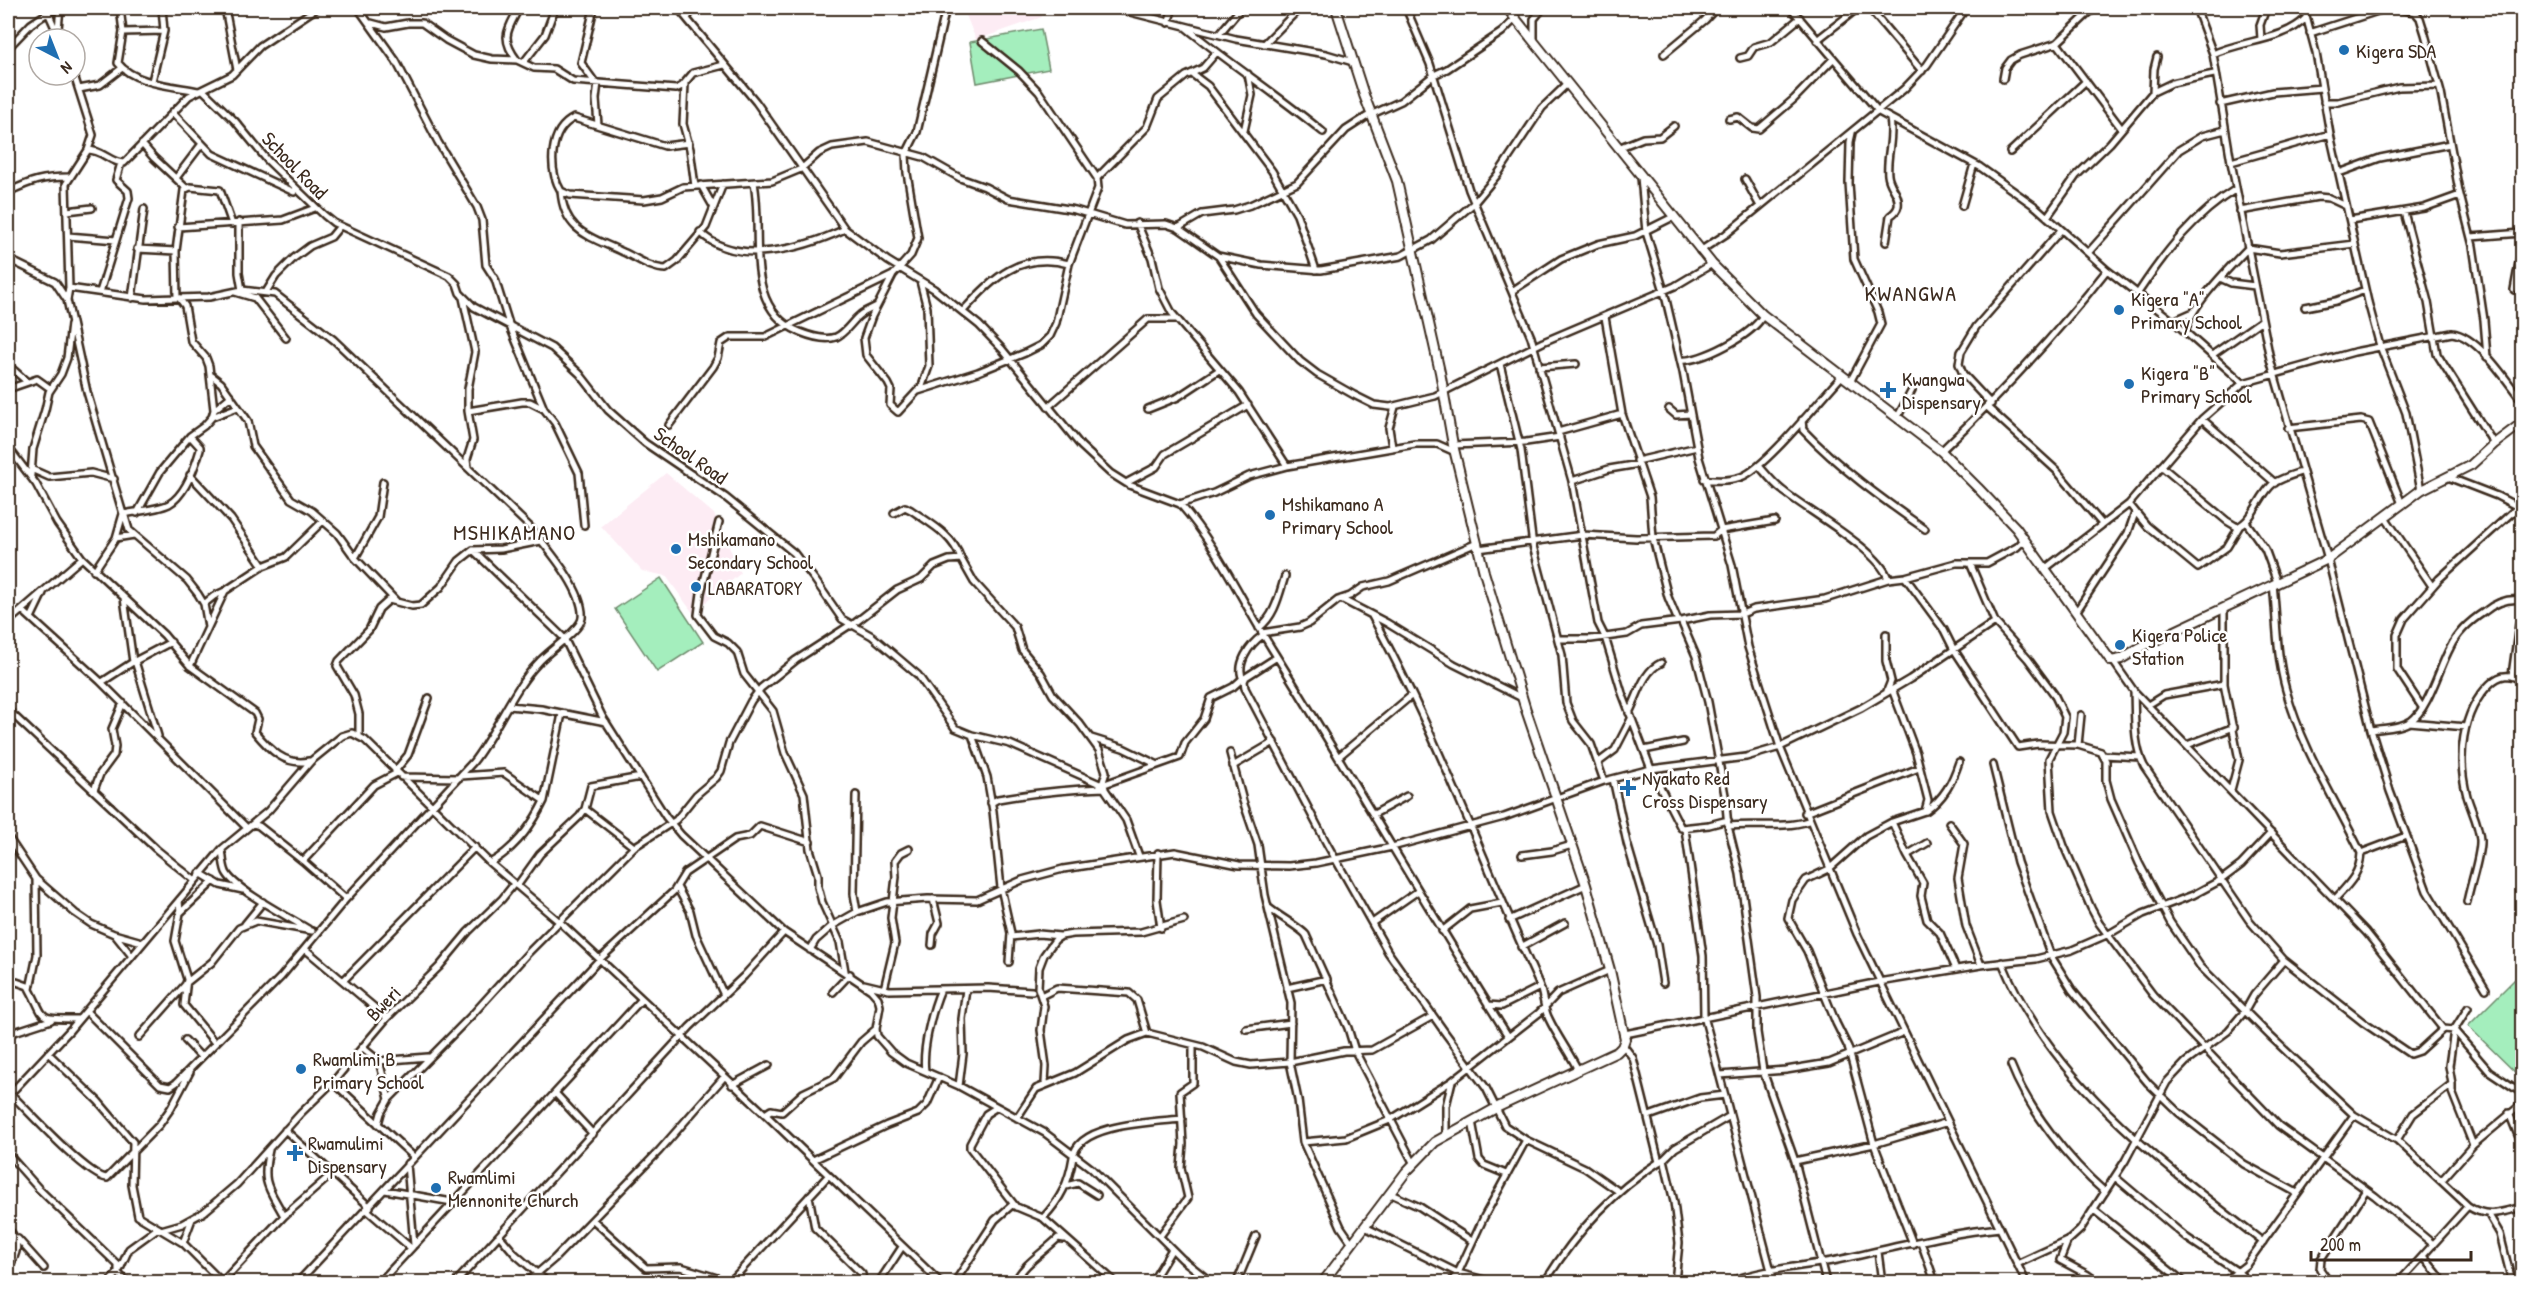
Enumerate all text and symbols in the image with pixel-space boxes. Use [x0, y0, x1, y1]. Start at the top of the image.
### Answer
north arrow [27, 27, 87, 87]
place label: Kigera SDA [2356, 37, 2437, 64]
marker: Kigera SDA [2337, 43, 2351, 57]
text: N [56, 57, 78, 79]
street label: School Road [256, 125, 334, 205]
district label: KWANGWA [1865, 278, 1957, 308]
place label: Kigera "A" Primary School [2131, 285, 2242, 335]
marker: Kigera "A" Primary School [2112, 303, 2126, 317]
place label: Kigera "B" Primary School [2141, 359, 2252, 409]
place label: Kwangwa Dispensary [1902, 365, 1981, 415]
marker: Kigera "B" Primary School [2122, 377, 2136, 391]
marker: Kwangwa Dispensary [1879, 381, 1897, 399]
street label: School Road [649, 420, 733, 490]
place label: Mshikamano A Primary School [1282, 490, 1393, 540]
marker: Mshikamano A Primary School [1263, 508, 1277, 522]
district label: MSHIKAMANO [453, 517, 577, 547]
place label: Mshikamano Secondary School [688, 525, 814, 575]
marker: Mshikamano Secondary School [669, 542, 683, 556]
place label: LABARATORY [708, 574, 802, 601]
marker: LABARATORY [689, 580, 703, 594]
place label: Kigera Police Station [2132, 621, 2227, 671]
marker: Kigera Police Station [2113, 638, 2127, 652]
place label: Nyakato Red Cross Dispensary [1642, 764, 1768, 814]
marker: Nyakato Red Cross Dispensary [1619, 779, 1637, 797]
street label: Bweri [360, 979, 406, 1027]
place label: Rwamlimi B Primary School [313, 1045, 424, 1095]
marker: Rwamlimi B Primary School [294, 1062, 308, 1076]
place label: Rwamulimi Dispensary [308, 1129, 387, 1179]
marker: Rwamulimi Dispensary [286, 1144, 304, 1162]
place label: Rwamlimi Mennonite Church [448, 1163, 578, 1213]
marker: Rwamlimi Mennonite Church [429, 1181, 443, 1195]
scale bar [2311, 1224, 2472, 1262]
text: 200 m [2320, 1232, 2361, 1257]

